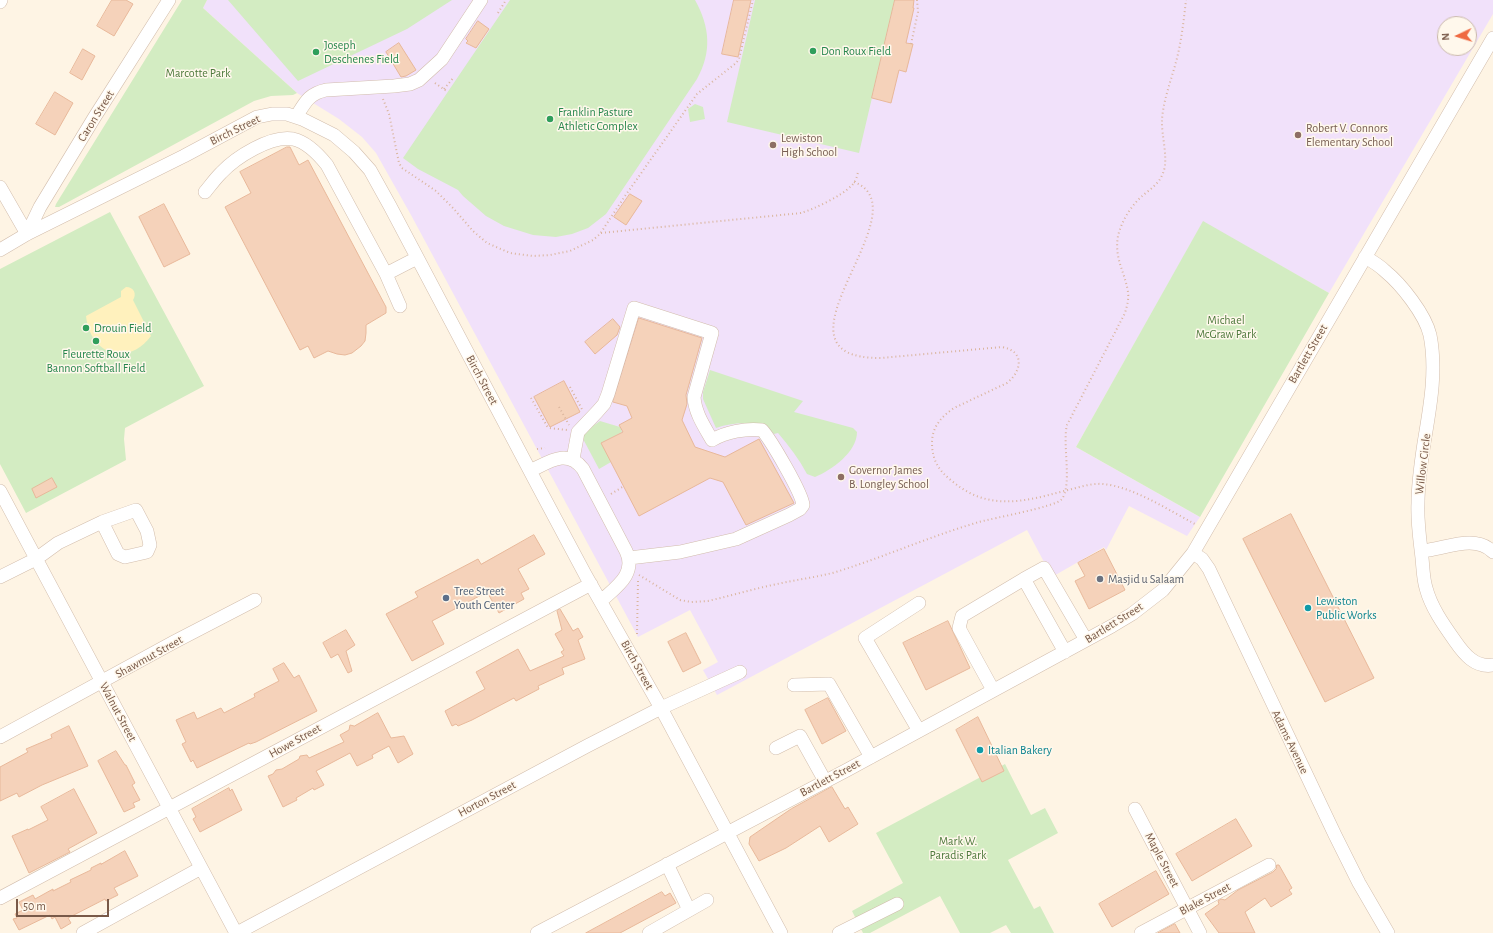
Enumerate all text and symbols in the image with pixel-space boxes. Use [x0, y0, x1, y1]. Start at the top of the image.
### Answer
north arrow [1437, 16, 1477, 56]
text: N [1440, 33, 1451, 41]
place label: Joseph Deschenes Field [324, 38, 399, 66]
place label: Don Roux Field [821, 44, 891, 58]
marker: Don Roux Field [808, 46, 818, 56]
marker: Joseph Deschenes Field [311, 47, 321, 57]
park label: Marcotte Park [166, 66, 230, 80]
street label: Caron Street [75, 88, 117, 144]
place label: Franklin Pasture Athletic Complex [558, 105, 638, 133]
street label: Birch Street [207, 112, 263, 148]
marker: Franklin Pasture Athletic Complex [545, 114, 555, 124]
place label: Robert V. Connors Elementary School [1306, 121, 1393, 149]
marker: Robert V. Connors Elementary School [1293, 130, 1303, 140]
place label: Lewiston High School [781, 131, 837, 159]
marker: Lewiston High School [768, 140, 778, 150]
park label: Michael McGraw Park [1196, 313, 1256, 341]
place label: Drouin Field [94, 321, 152, 335]
street label: Bartlett Street [1285, 322, 1331, 386]
marker: Drouin Field [81, 323, 91, 333]
marker: Fleurette Roux Bannon Softball Field [91, 336, 101, 346]
place label: Fleurette Roux Bannon Softball Field [46, 347, 146, 375]
street label: Birch Street [463, 353, 501, 407]
street label: Willow Circle [1412, 433, 1434, 495]
place label: Governor James B. Longley School [849, 463, 929, 491]
marker: Governor James B. Longley School [836, 472, 846, 482]
place label: Masjid u Salaam [1108, 572, 1184, 586]
marker: Masjid u Salaam [1095, 574, 1105, 584]
place label: Tree Street Youth Center [454, 584, 514, 612]
marker: Tree Street Youth Center [441, 593, 451, 603]
place label: Lewiston Public Works [1316, 594, 1377, 622]
street label: Bartlett Street [1082, 599, 1146, 647]
marker: Lewiston Public Works [1303, 603, 1313, 613]
street label: Shawmut Street [113, 633, 185, 681]
street label: Birch Street [618, 638, 656, 692]
street label: Walnut Street [96, 680, 140, 744]
street label: Adams Avenue [1268, 708, 1312, 776]
street label: Howe Street [266, 721, 324, 761]
place label: Italian Bakery [988, 743, 1052, 757]
marker: Italian Bakery [975, 745, 985, 755]
street label: Bartlett Street [798, 756, 862, 800]
street label: Horton Street [456, 778, 518, 820]
street label: Maple Street [1142, 830, 1182, 890]
park label: Mark W. Paradis Park [930, 834, 986, 862]
street label: Blake Street [1177, 879, 1233, 919]
scale bar [18, 891, 111, 917]
text: 50 m [23, 900, 46, 912]

